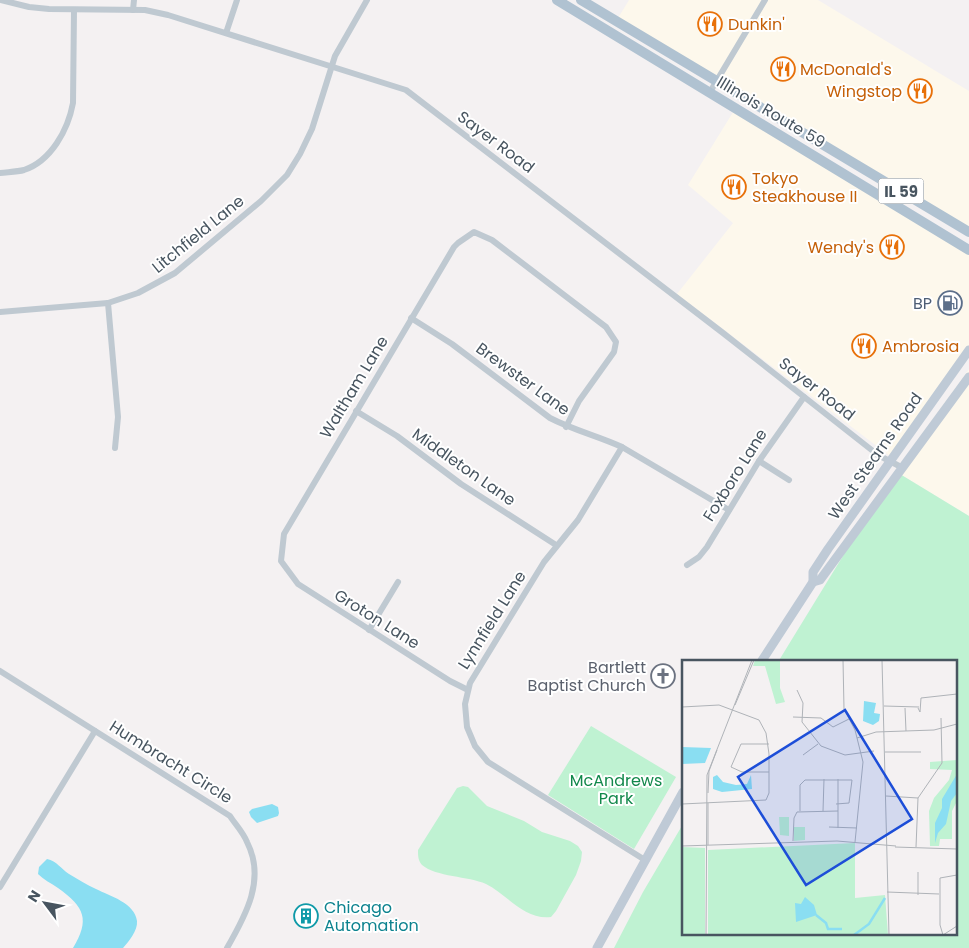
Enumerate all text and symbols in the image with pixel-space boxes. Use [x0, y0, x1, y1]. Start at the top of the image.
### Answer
restaurant icon: Dunkin' [697, 11, 723, 37]
place label: Dunkin' [728, 13, 785, 36]
restaurant icon: McDonald's [770, 56, 796, 82]
place label: McDonald's [800, 58, 892, 81]
street label: Illinois Route 59 [712, 70, 830, 154]
restaurant icon: Wingstop [907, 78, 933, 104]
place label: Wingstop [826, 80, 902, 103]
street label: Sayer Road [453, 105, 539, 179]
place label: Tokyo Steakhouse II [752, 167, 857, 208]
restaurant icon: Tokyo Steakhouse II [721, 174, 747, 200]
road number: IL 59 [878, 178, 924, 204]
street label: Litchfield Lane [147, 190, 249, 278]
restaurant icon: Wendy's [879, 234, 905, 260]
place label: Wendy's [808, 236, 874, 259]
fuel station icon: BP [937, 290, 963, 316]
place label: BP [913, 292, 932, 315]
street label: Waltham Lane [314, 331, 394, 443]
restaurant icon: Ambrosia [851, 333, 877, 359]
place label: Ambrosia [882, 335, 959, 358]
street label: Brewster Lane [471, 337, 575, 421]
street label: Sayer Road [774, 352, 860, 426]
street label: West Stearns Road [822, 388, 928, 524]
street label: Middleton Lane [408, 423, 520, 511]
street label: Foxboro Lane [697, 424, 773, 526]
street label: Lynnfield Lane [452, 566, 532, 674]
street label: Groton Lane [330, 584, 424, 655]
place label: Bartlett Baptist Church [528, 656, 646, 697]
inset map [682, 660, 956, 936]
church icon: Bartlett Baptist Church [650, 663, 676, 689]
street label: Humbracht Circle [105, 715, 237, 809]
park label: McAndrews Park [570, 769, 662, 810]
north arrow [20, 878, 70, 928]
text: N [23, 886, 45, 906]
place label: Chicago Automation [324, 896, 419, 937]
building icon: Chicago Automation [293, 903, 319, 929]

